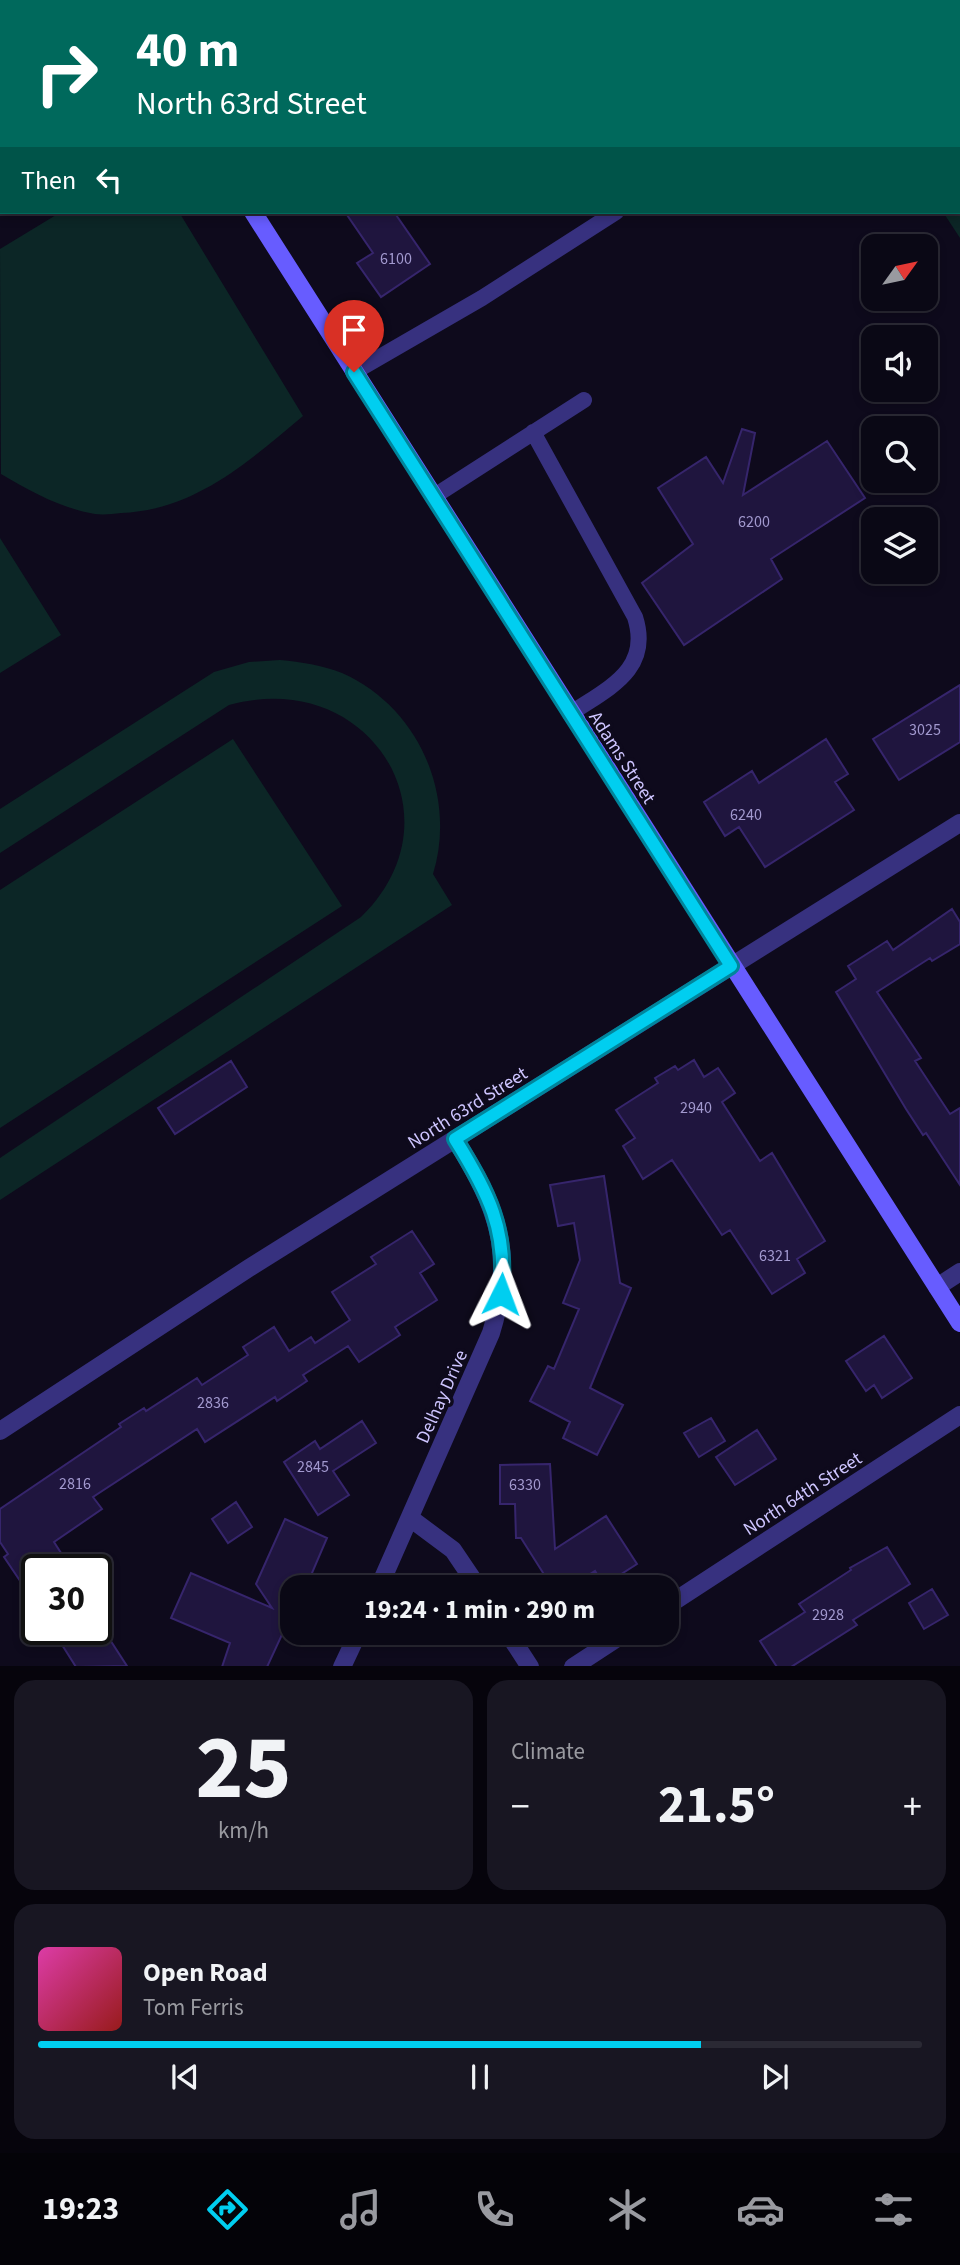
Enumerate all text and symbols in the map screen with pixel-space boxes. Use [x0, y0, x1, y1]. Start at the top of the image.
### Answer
text: 40 m [136, 16, 240, 86]
icon: right [21, 28, 112, 119]
text: North 63rd Street [136, 81, 367, 127]
icon: left [90, 161, 128, 199]
text: Then [21, 162, 76, 199]
north arrow [861, 234, 938, 312]
map controls [861, 234, 938, 584]
house number: 6100 [380, 248, 412, 270]
pin [324, 300, 384, 372]
icon: arrive [335, 311, 373, 349]
button: sound [861, 325, 938, 402]
button: search [861, 416, 938, 493]
button: layers [861, 507, 938, 584]
house number: 6200 [738, 511, 770, 533]
street label: Adams Street [582, 706, 662, 810]
house number: 3025 [909, 719, 941, 741]
house number: 6240 [730, 804, 762, 826]
street label: North 63rd Street [403, 1060, 534, 1156]
house number: 2940 [680, 1097, 712, 1119]
house number: 6321 [759, 1245, 791, 1267]
position arrow [464, 1257, 538, 1331]
street label: Delhay Drive [410, 1346, 475, 1448]
house number: 2836 [197, 1392, 229, 1414]
street label: North 64th Street [738, 1445, 868, 1543]
house number: 2845 [297, 1456, 329, 1478]
house number: 2816 [59, 1473, 91, 1495]
house number: 6330 [509, 1474, 541, 1496]
speed limit sign: 30 [21, 1554, 112, 1645]
text: 19:24 · 1 min · 290 m [364, 1591, 595, 1628]
house number: 2928 [812, 1604, 844, 1626]
text: 25 [195, 1704, 292, 1833]
text: Climate [511, 1735, 585, 1768]
text: 21.5° [658, 1769, 775, 1843]
text: − [511, 1780, 530, 1834]
text: + [903, 1780, 922, 1834]
text: km/h [218, 1814, 269, 1847]
text: Open Road [143, 1954, 268, 1991]
text: Tom Ferris [143, 1991, 244, 2024]
icon: previous [166, 2058, 204, 2096]
icon: pause [461, 2058, 499, 2096]
icon: next [756, 2058, 794, 2096]
icon: directions [203, 2185, 252, 2234]
icon: music [336, 2185, 385, 2234]
icon: phone [470, 2185, 519, 2234]
icon: climate [603, 2185, 652, 2234]
icon: car [736, 2185, 785, 2234]
icon: filters [869, 2185, 918, 2234]
text: 19:23 [42, 2186, 119, 2232]

